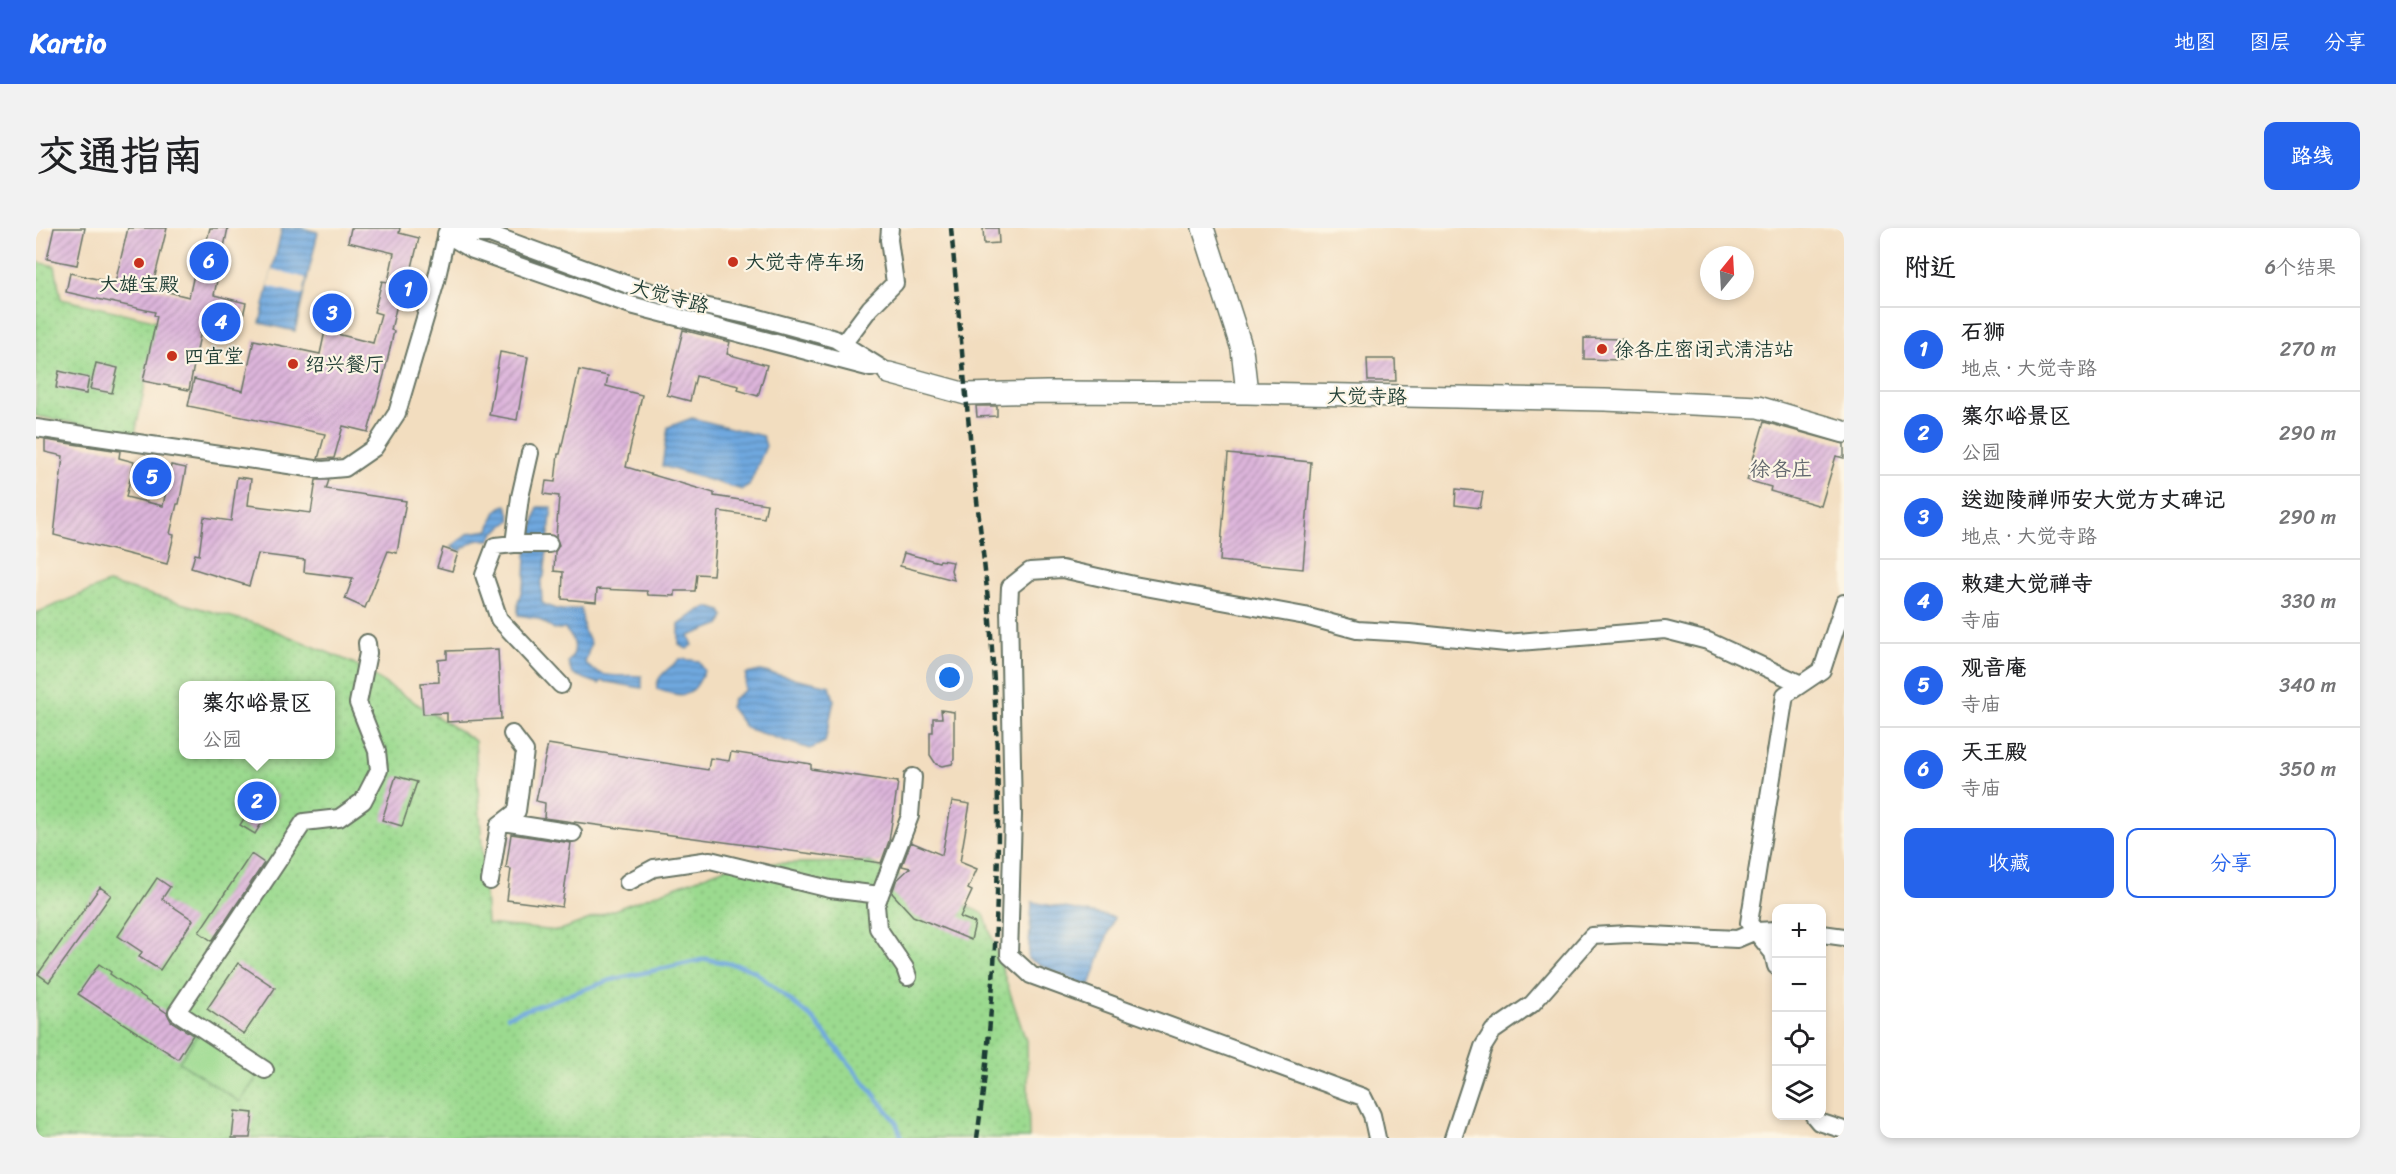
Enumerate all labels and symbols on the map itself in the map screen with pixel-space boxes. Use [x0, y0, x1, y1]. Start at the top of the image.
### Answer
pin: 6 [190, 238, 228, 284]
place label: 大觉寺停车场 [745, 245, 865, 280]
north arrow [1700, 246, 1754, 300]
marker: 大觉寺停车场 [726, 255, 740, 269]
marker: 大雄宝殿 [132, 256, 146, 270]
pin: 1 [388, 266, 428, 312]
place label: 大雄宝殿 [99, 267, 179, 302]
street label: 大觉寺路 [627, 269, 714, 324]
pin: 3 [312, 290, 352, 335]
pin: 4 [202, 300, 240, 344]
place label: 徐各庄密闭式清洁站 [1614, 332, 1794, 367]
place label: 四宜堂 [184, 339, 244, 374]
marker: 徐各庄密闭式清洁站 [1595, 342, 1609, 356]
place label: 绍兴餐厅 [305, 347, 385, 382]
marker: 四宜堂 [165, 349, 179, 363]
marker: 绍兴餐厅 [286, 357, 300, 371]
street label: 大觉寺路 [1327, 378, 1408, 415]
district label: 徐各庄 [1750, 450, 1813, 488]
pin: 5 [132, 454, 172, 500]
your location [935, 663, 964, 692]
pin: 2 [238, 778, 276, 824]

